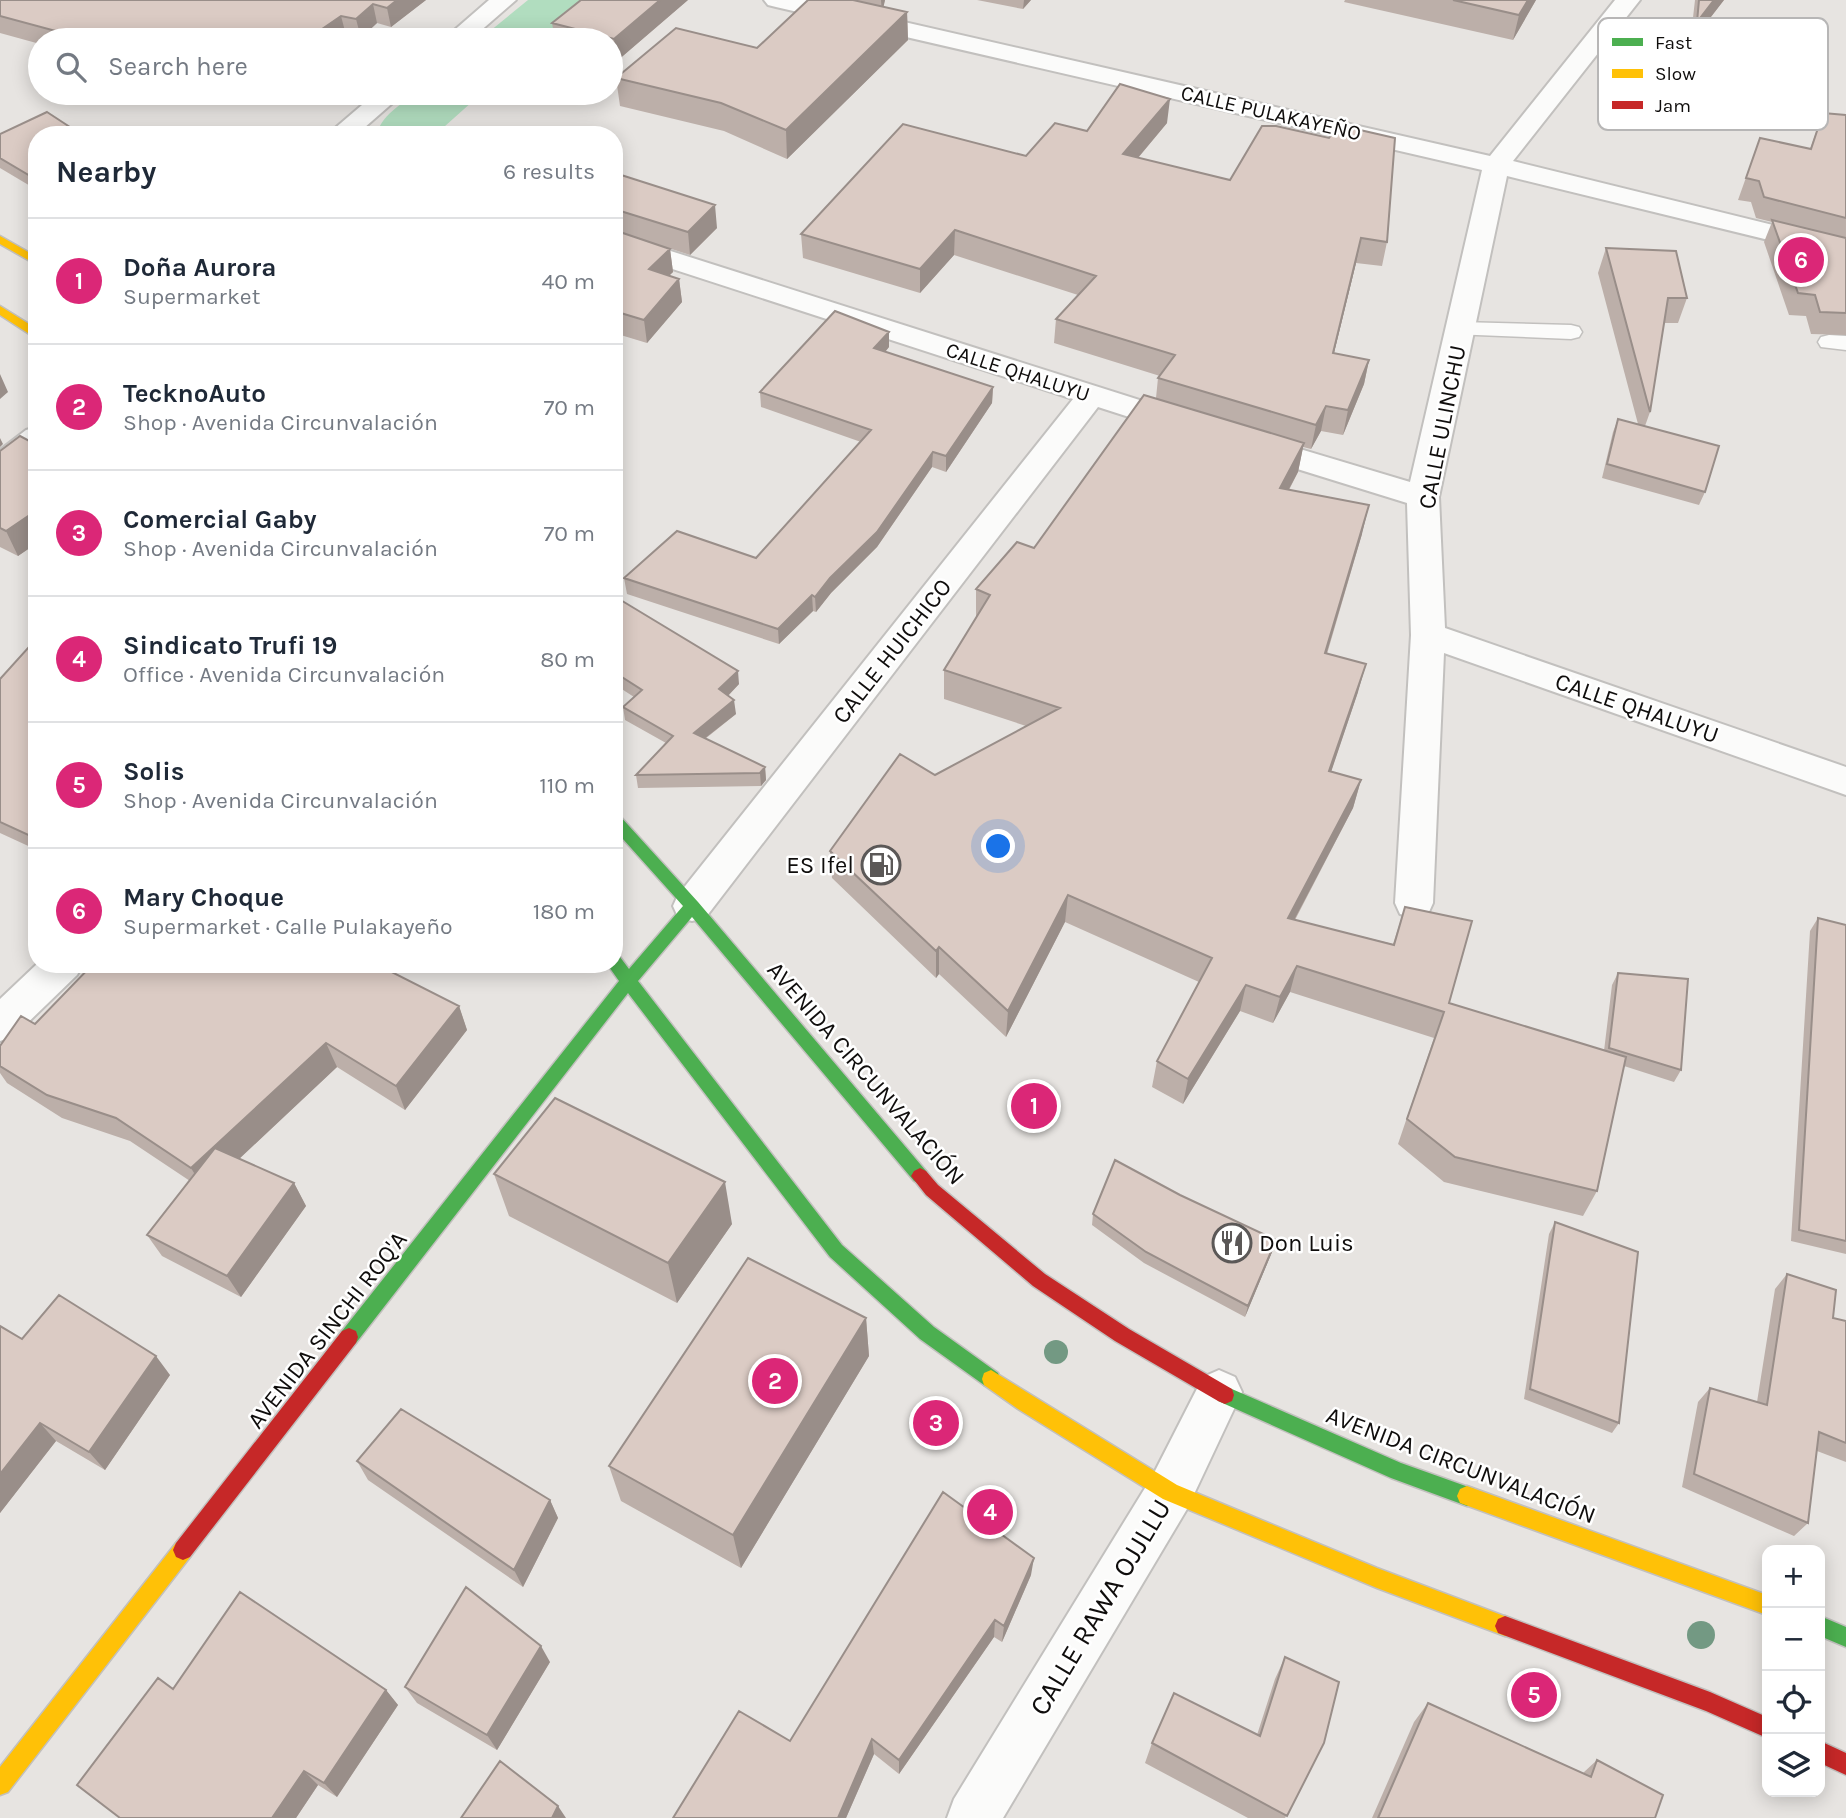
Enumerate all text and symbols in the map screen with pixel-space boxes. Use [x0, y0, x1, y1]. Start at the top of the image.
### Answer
legend [1598, 18, 1828, 130]
search box [28, 28, 623, 105]
text: Fast [1655, 32, 1692, 54]
icon: search [52, 48, 90, 86]
text: Search here [108, 51, 248, 82]
text: Slow [1655, 63, 1696, 85]
street label: CALLE PULAKAYEÑO [1179, 81, 1363, 145]
text: Jam [1655, 95, 1691, 117]
text: Nearby [56, 154, 156, 190]
text: 6 results [503, 158, 595, 185]
pin: 6 [1778, 234, 1824, 286]
text: Doña Aurora [123, 252, 276, 283]
text: 1 [75, 268, 83, 295]
text: 40 m [542, 268, 595, 295]
text: Supermarket [123, 283, 260, 310]
street label: CALLE QHALUYU [943, 337, 1093, 407]
street label: CALLE ULINCHU [1412, 343, 1472, 511]
text: TecknoAuto [123, 378, 266, 409]
text: 2 [72, 394, 86, 421]
text: 70 m [544, 394, 595, 421]
text: Shop · Avenida Circunvalación [123, 409, 438, 436]
text: Comercial Gaby [123, 504, 317, 535]
text: 3 [72, 520, 86, 547]
text: 70 m [544, 520, 595, 547]
text: Shop · Avenida Circunvalación [123, 535, 438, 562]
street label: CALLE HUICHICO [827, 573, 957, 729]
text: Sindicato Trufi 19 [123, 630, 337, 661]
text: 4 [72, 646, 86, 673]
text: 80 m [540, 646, 595, 673]
text: Office · Avenida Circunvalación [123, 661, 445, 688]
street label: CALLE QHALUYU [1551, 667, 1723, 749]
text: Solis [123, 756, 184, 787]
text: 5 [72, 772, 86, 799]
text: 110 m [539, 772, 595, 799]
text: Shop · Avenida Circunvalación [123, 787, 438, 814]
your location [981, 829, 1015, 863]
fuel station icon: ES Ifel [860, 844, 902, 886]
place label: ES Ifel [786, 851, 854, 879]
text: Mary Choque [123, 882, 284, 913]
text: 6 [72, 898, 86, 925]
text: 180 m [533, 898, 595, 925]
text: Supermarket · Calle Pulakayeño [123, 913, 453, 940]
street label: AVENIDA CIRCUNVALACIÓN [761, 956, 971, 1190]
pin: 1 [1011, 1080, 1057, 1132]
restaurant icon: Don Luis [1211, 1222, 1253, 1264]
street label: AVENIDA SINCHI ROQ'A [241, 1226, 413, 1434]
place label: Don Luis [1259, 1229, 1354, 1257]
pin: 2 [752, 1355, 798, 1407]
pin: 3 [913, 1397, 959, 1449]
street label: AVENIDA CIRCUNVALACIÓN [1322, 1401, 1600, 1529]
pin: 4 [967, 1486, 1013, 1538]
street label: CALLE RAWA OJJLLU [1022, 1493, 1178, 1721]
map controls [1762, 1545, 1825, 1797]
button: + [1762, 1545, 1825, 1608]
button: − [1762, 1608, 1825, 1671]
pin: 5 [1511, 1669, 1557, 1721]
button: locate [1762, 1671, 1825, 1734]
button: layers [1762, 1734, 1825, 1797]

